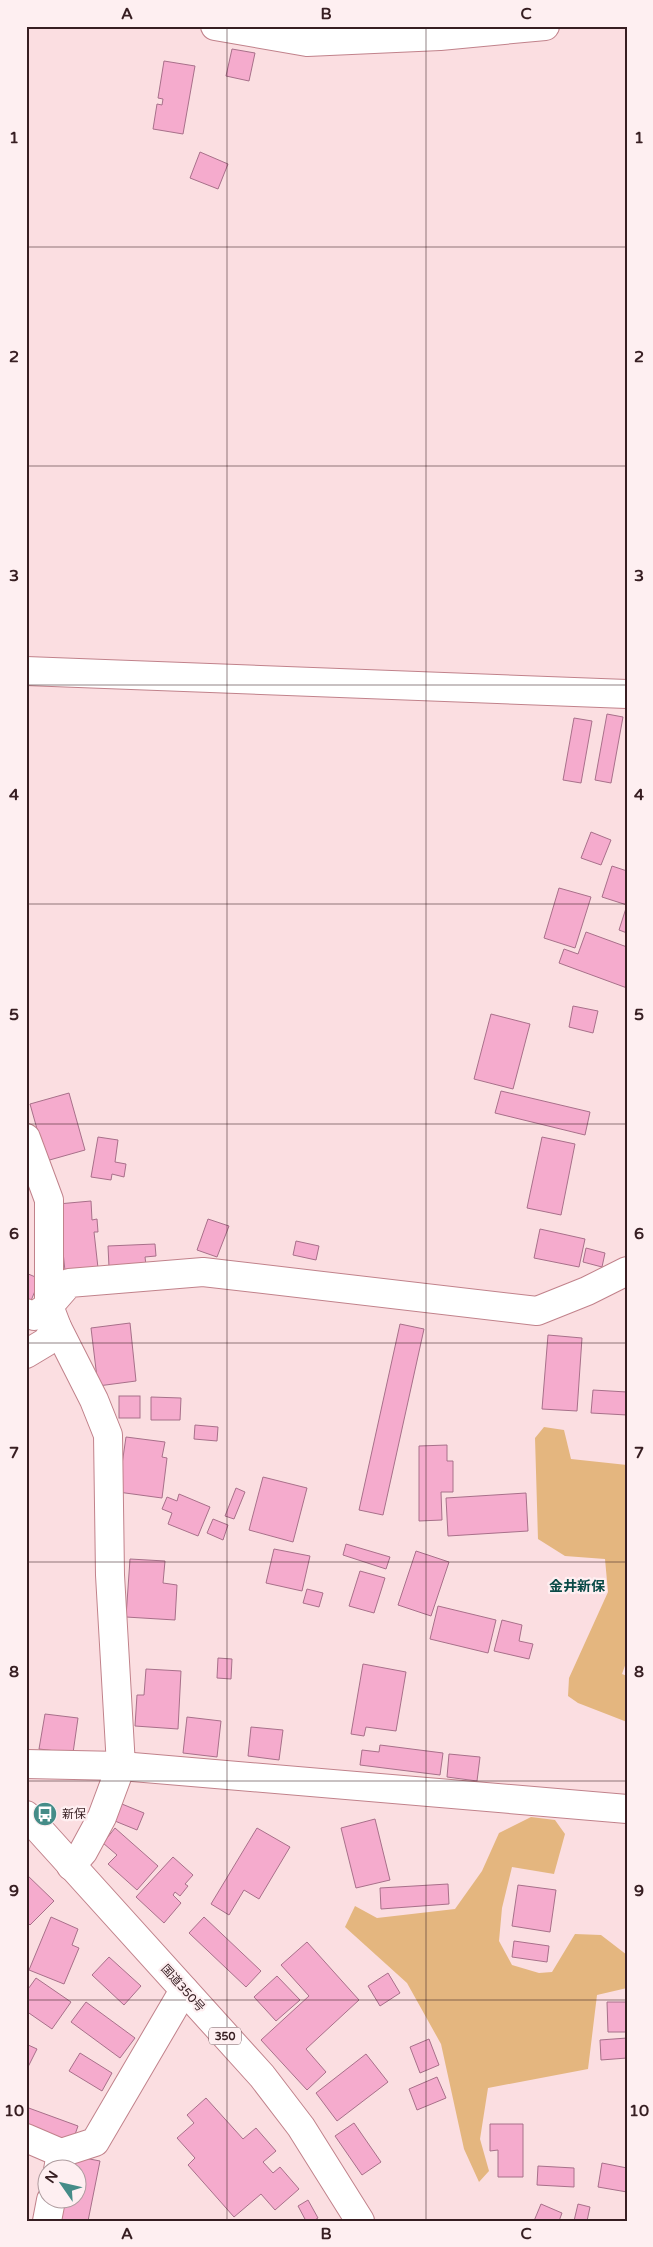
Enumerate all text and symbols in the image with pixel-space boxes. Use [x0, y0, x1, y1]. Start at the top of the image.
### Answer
text: A [121, 4, 133, 24]
text: B [320, 4, 332, 24]
text: C [520, 4, 532, 24]
text: 1 [9, 128, 19, 148]
text: 1 [634, 128, 644, 148]
text: 2 [9, 347, 19, 367]
text: 2 [634, 347, 644, 367]
text: 3 [9, 566, 19, 586]
text: 3 [634, 566, 644, 586]
text: 4 [9, 785, 19, 805]
text: 4 [634, 785, 644, 805]
text: 5 [9, 1005, 19, 1025]
text: 5 [634, 1005, 644, 1025]
text: 6 [9, 1224, 19, 1244]
text: 6 [634, 1224, 644, 1244]
text: 7 [9, 1443, 19, 1463]
text: 7 [634, 1443, 644, 1463]
district label: 金井新保 [549, 1578, 605, 1595]
text: 8 [9, 1662, 19, 1682]
text: 8 [634, 1662, 644, 1682]
bus stop icon: 新保 [32, 1801, 58, 1827]
place label: 新保 [62, 1807, 86, 1821]
text: 9 [9, 1881, 19, 1901]
text: 9 [634, 1881, 644, 1901]
street label: 国道350号 [158, 1962, 208, 2014]
road number: 350 [209, 2028, 241, 2044]
text: 10 [4, 2101, 24, 2121]
text: 10 [629, 2101, 649, 2121]
north arrow [38, 2160, 88, 2210]
text: N [41, 2168, 62, 2186]
text: A [121, 2224, 133, 2244]
text: B [320, 2224, 332, 2244]
text: C [520, 2224, 532, 2244]

